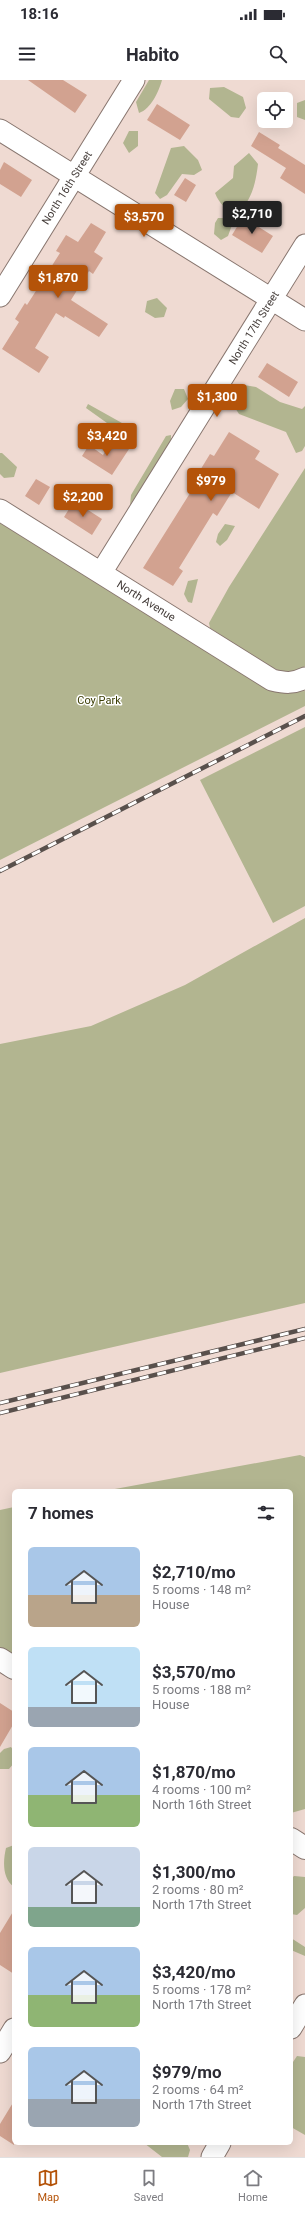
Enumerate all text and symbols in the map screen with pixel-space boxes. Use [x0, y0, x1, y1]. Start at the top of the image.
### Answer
text: 18:16 [20, 5, 59, 23]
icon: menu [16, 43, 38, 65]
icon: search [267, 43, 289, 65]
text: Habito [126, 44, 179, 65]
map controls [257, 92, 293, 128]
button: locate [257, 92, 293, 128]
street label: North 16th Street [39, 148, 95, 227]
pin: $2,710 [219, 201, 285, 235]
pin: $3,570 [111, 204, 177, 238]
text: $2,710 [232, 206, 272, 221]
text: $3,570 [124, 209, 164, 224]
pin: $1,870 [25, 265, 91, 299]
text: $1,870 [38, 270, 78, 285]
street label: North 17th Street [226, 288, 282, 367]
pin: $1,300 [184, 384, 250, 418]
text: $1,300 [197, 389, 237, 404]
pin: $3,420 [74, 423, 140, 457]
text: $3,420 [87, 428, 127, 443]
pin: $979 [187, 468, 235, 502]
text: $979 [196, 473, 226, 488]
pin: $2,200 [50, 484, 116, 518]
text: $2,200 [63, 489, 103, 504]
street label: North Avenue [114, 578, 178, 624]
park label: Coy Park [77, 694, 121, 707]
icon: filters [255, 1502, 277, 1524]
text: 7 homes [28, 1503, 94, 1523]
text: $2,710/mo [152, 1562, 236, 1582]
icon: home [60, 1563, 108, 1611]
text: 5 rooms · 148 m² [152, 1582, 251, 1597]
text: House [152, 1597, 189, 1612]
text: $3,570/mo [152, 1662, 236, 1682]
icon: home [60, 1663, 108, 1711]
text: 5 rooms · 188 m² [152, 1682, 251, 1697]
text: House [152, 1697, 189, 1712]
text: $1,870/mo [152, 1762, 236, 1782]
icon: home [60, 1763, 108, 1811]
text: 4 rooms · 100 m² [152, 1782, 251, 1797]
text: North 16th Street [152, 1797, 252, 1812]
text: $1,300/mo [152, 1862, 236, 1882]
icon: home [60, 1863, 108, 1911]
text: 2 rooms · 80 m² [152, 1882, 244, 1897]
text: North 17th Street [152, 1897, 252, 1912]
text: $3,420/mo [152, 1962, 236, 1982]
icon: home [60, 1963, 108, 2011]
text: 5 rooms · 178 m² [152, 1982, 251, 1997]
text: North 17th Street [152, 1997, 252, 2012]
text: $979/mo [152, 2062, 222, 2082]
icon: home [60, 2063, 108, 2111]
text: 2 rooms · 64 m² [152, 2082, 244, 2097]
text: North 17th Street [152, 2097, 252, 2112]
tab: Map [37, 2167, 59, 2204]
tab: Saved [134, 2167, 164, 2204]
tab: Home [238, 2167, 268, 2204]

